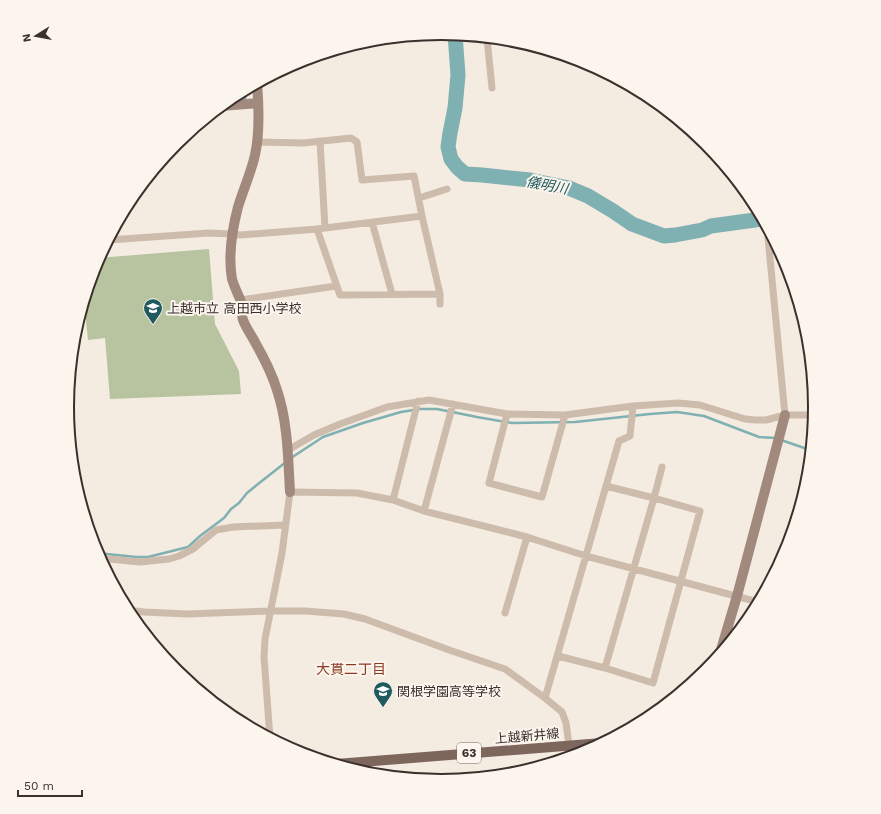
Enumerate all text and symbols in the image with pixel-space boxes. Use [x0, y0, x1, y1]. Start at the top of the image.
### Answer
north arrow [16, 16, 56, 56]
text: N [20, 33, 34, 43]
water label: 儀明川 [525, 173, 571, 197]
school or university icon: 上越市立 高田西小学校 [142, 297, 164, 325]
place label: 上越市立 高田西小学校 [167, 301, 301, 316]
district label: 大貫二丁目 [316, 661, 386, 677]
school or university icon: 関根学園高等学校 [372, 680, 394, 708]
place label: 関根学園高等学校 [397, 684, 501, 699]
street label: 上越新井線 [494, 726, 560, 746]
road number: 63 [457, 743, 481, 763]
scale bar [18, 772, 82, 798]
text: 50 m [24, 779, 54, 793]

